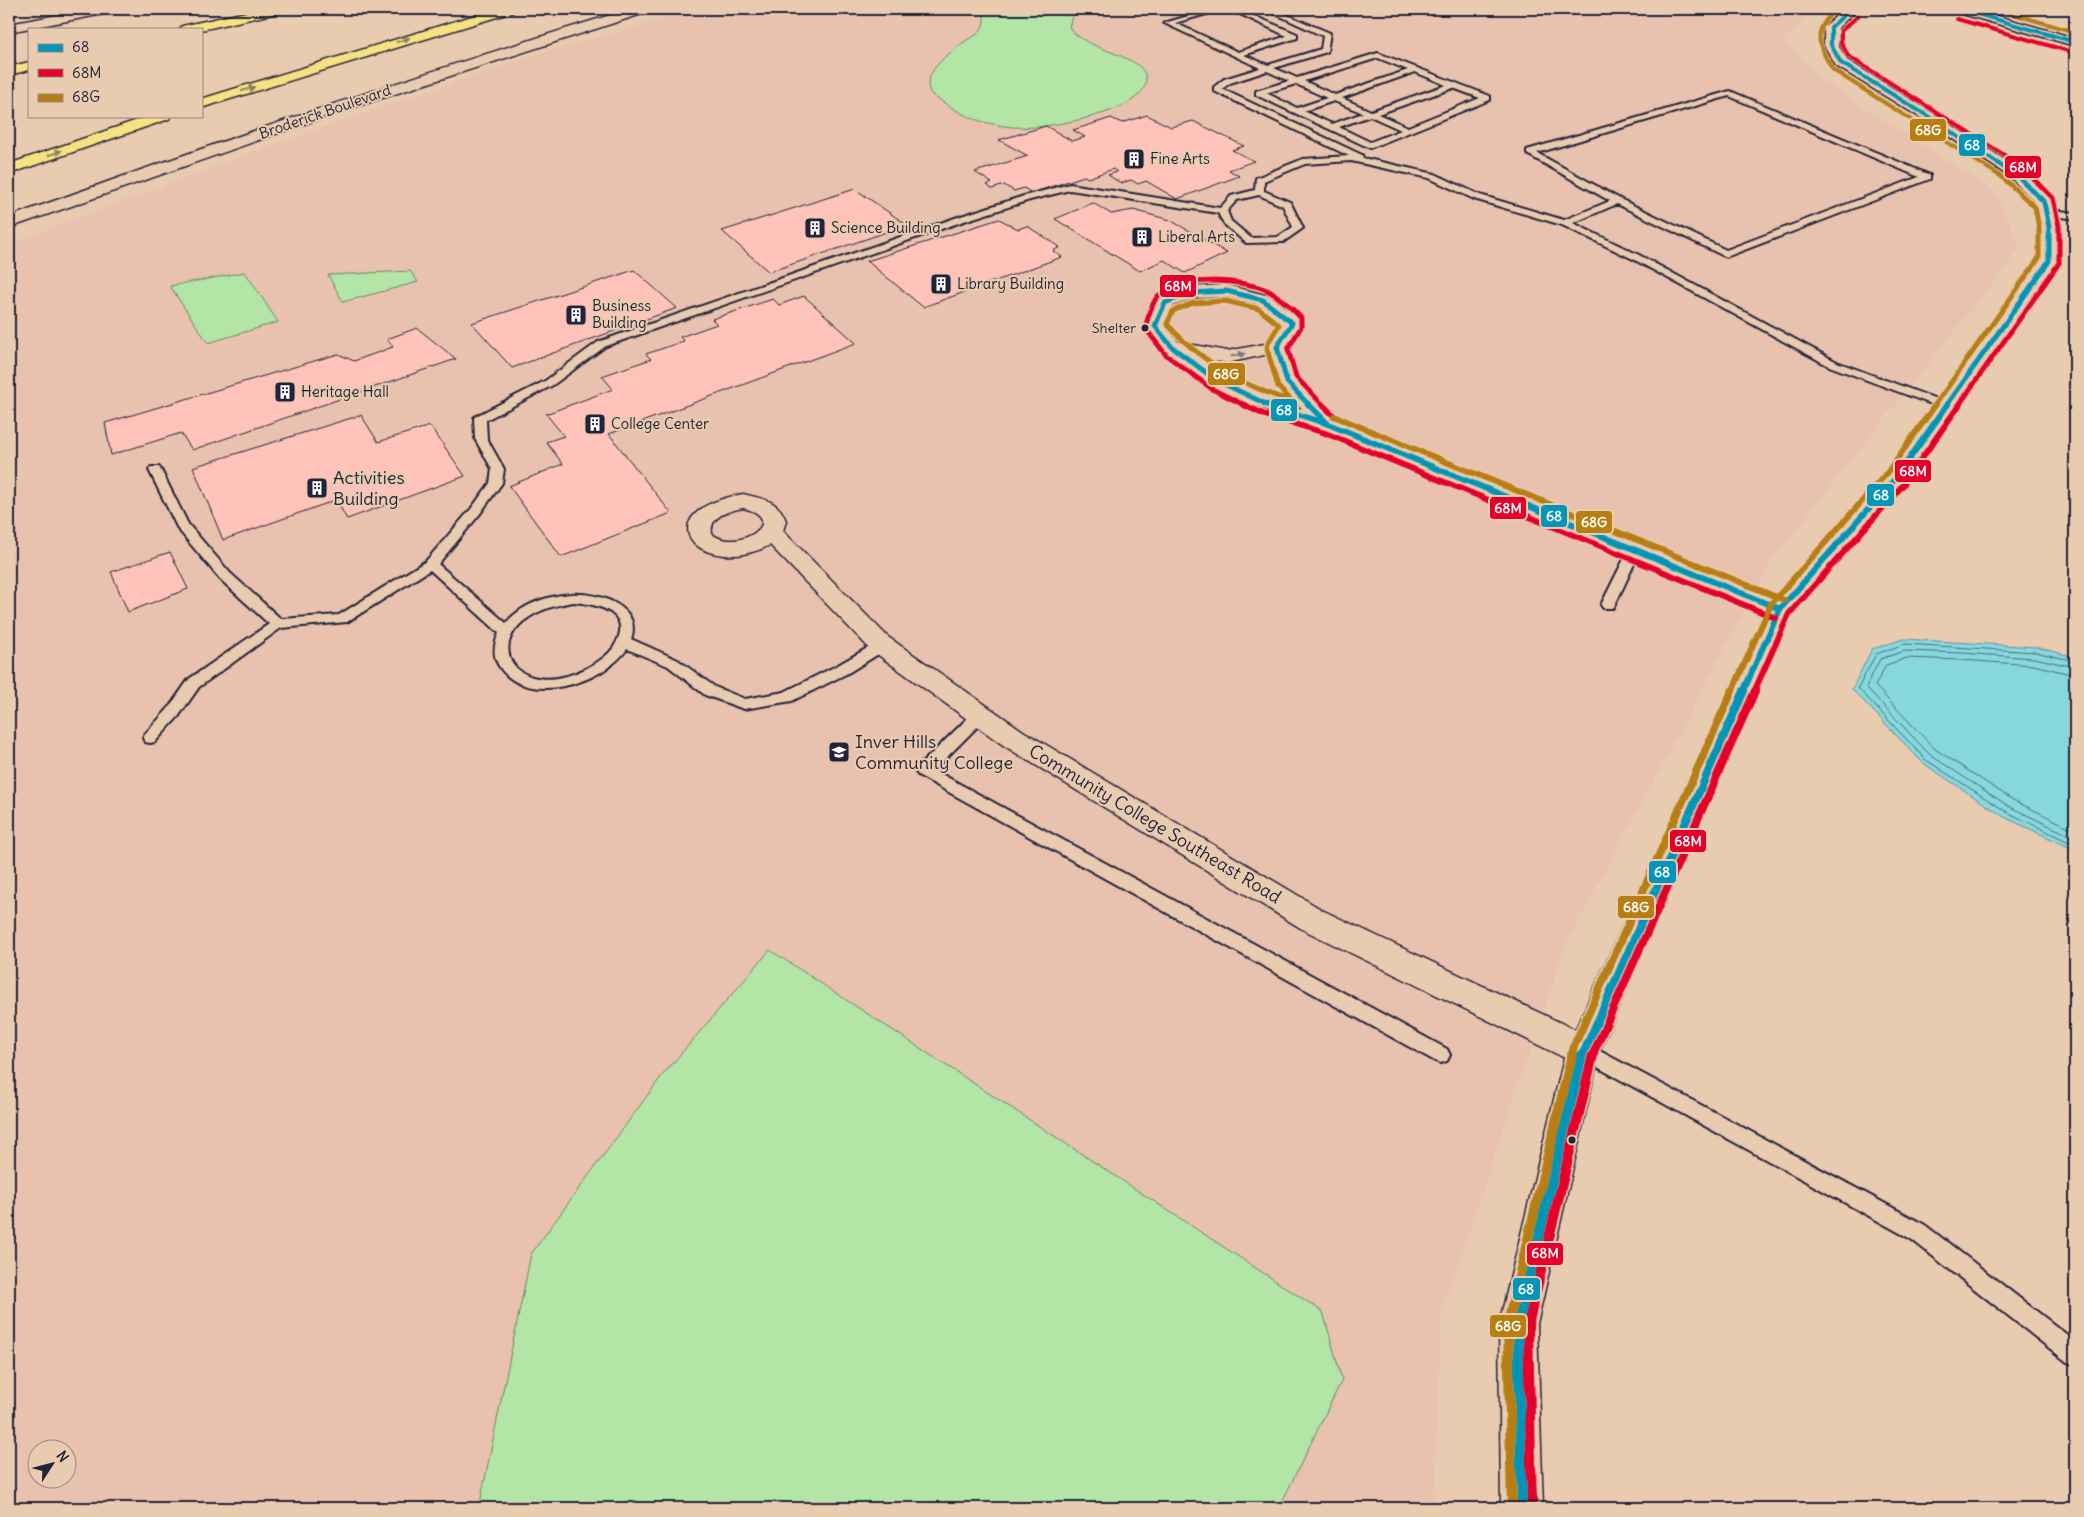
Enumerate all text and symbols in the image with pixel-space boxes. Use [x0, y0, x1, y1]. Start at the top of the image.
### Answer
legend [28, 28, 202, 118]
one-way arrow [395, 36, 410, 44]
text: 68 [72, 37, 89, 56]
text: 68M [72, 63, 101, 82]
street label: Broderick Boulevard [256, 80, 394, 143]
one-way arrow [240, 85, 255, 92]
text: 68G [72, 87, 100, 106]
line badge: 68G [1909, 118, 1947, 142]
text: 68G [1915, 121, 1941, 139]
line badge: 68 [1958, 133, 1986, 157]
text: 68 [1964, 136, 1980, 154]
building icon: Fine Arts [1122, 147, 1146, 171]
one-way arrow [48, 149, 63, 157]
place label: Fine Arts [1150, 149, 1210, 168]
line badge: 68M [2004, 155, 2042, 179]
text: 68M [2009, 158, 2037, 176]
building icon: Science Building [803, 216, 827, 240]
place label: Science Building [831, 218, 941, 237]
building icon: Liberal Arts [1130, 225, 1154, 249]
place label: Liberal Arts [1158, 227, 1235, 246]
building icon: Library Building [929, 272, 953, 296]
place label: Library Building [957, 274, 1064, 293]
line badge: 68M [1159, 274, 1197, 298]
text: 68M [1164, 277, 1192, 295]
place label: Business Building [592, 296, 651, 332]
building icon: Business Building [564, 303, 588, 327]
place label: Shelter [1092, 319, 1136, 337]
marker: Shelter [1140, 323, 1150, 333]
one-way arrow [1230, 351, 1245, 359]
line badge: 68G [1207, 362, 1246, 386]
text: 68G [1213, 365, 1239, 383]
building icon: Heritage Hall [273, 380, 297, 404]
place label: Heritage Hall [301, 382, 389, 401]
line badge: 68 [1270, 398, 1298, 422]
text: 68 [1276, 401, 1292, 419]
building icon: College Center [583, 412, 607, 436]
place label: College Center [611, 414, 709, 433]
line badge: 68M [1894, 459, 1932, 483]
text: 68M [1899, 462, 1927, 480]
place label: Activities Building [333, 466, 405, 510]
building icon: Activities Building [305, 476, 329, 500]
line badge: 68 [1866, 483, 1895, 507]
text: 68 [1873, 486, 1889, 504]
line badge: 68M [1489, 496, 1527, 520]
text: 68M [1494, 499, 1522, 517]
line badge: 68 [1540, 504, 1568, 528]
text: 68 [1546, 507, 1562, 525]
line badge: 68G [1575, 510, 1613, 534]
text: 68G [1581, 513, 1607, 531]
place label: Inver Hills Community College [855, 730, 1013, 774]
street label: Community College Southeast Road [1025, 739, 1286, 908]
school or university icon: Inver Hills Community College [827, 740, 851, 764]
line badge: 68M [1669, 829, 1707, 853]
text: 68M [1674, 832, 1702, 850]
line badge: 68 [1648, 860, 1677, 884]
text: 68 [1654, 863, 1670, 881]
line badge: 68G [1617, 895, 1655, 919]
text: 68G [1623, 898, 1649, 916]
unlabelled marker [1567, 1135, 1577, 1145]
line badge: 68M [1526, 1242, 1564, 1266]
text: 68M [1531, 1244, 1559, 1262]
line badge: 68 [1512, 1277, 1541, 1301]
text: 68 [1518, 1280, 1534, 1298]
line badge: 68G [1489, 1314, 1527, 1338]
text: 68G [1495, 1317, 1521, 1335]
north arrow [28, 1440, 78, 1490]
text: N [52, 1447, 73, 1466]

